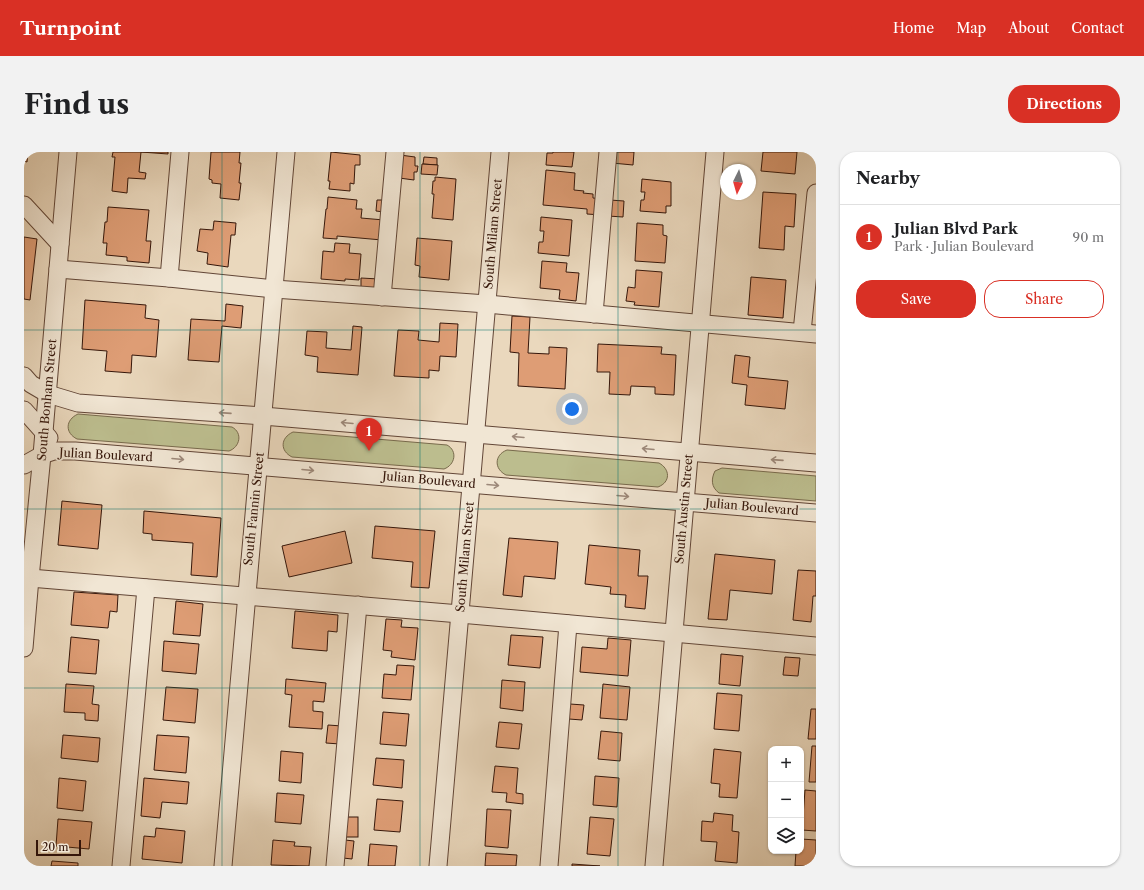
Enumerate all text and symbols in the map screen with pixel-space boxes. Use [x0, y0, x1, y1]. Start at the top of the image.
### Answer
text: Turnpoint [20, 17, 121, 40]
text: Home [893, 19, 934, 37]
text: Map [956, 19, 986, 37]
text: About [1008, 19, 1049, 37]
text: Contact [1071, 19, 1124, 37]
button: Directions [1008, 85, 1120, 123]
text: Find us [24, 87, 129, 121]
north arrow [720, 164, 756, 200]
text: Nearby [856, 168, 920, 188]
street label: South Milam Street [480, 177, 505, 290]
text: Julian Blvd Park [894, 219, 1018, 238]
text: 1 [866, 229, 872, 245]
text: 90 m [1073, 229, 1104, 245]
text: Park · Julian Boulevard [894, 238, 1034, 254]
button: Save [856, 280, 976, 318]
button: Share [984, 280, 1104, 318]
street label: South Bonham Street [34, 338, 59, 462]
your location [562, 399, 582, 419]
one-way arrow [219, 409, 232, 416]
pin: 1 [356, 418, 382, 451]
one-way arrow [341, 419, 354, 426]
one-way arrow [512, 434, 525, 441]
street label: Julian Boulevard [57, 444, 154, 464]
one-way arrow [642, 446, 655, 453]
street label: South Fannin Street [240, 451, 267, 566]
street label: South Austin Street [671, 453, 696, 565]
one-way arrow [171, 456, 184, 463]
one-way arrow [771, 456, 784, 463]
one-way arrow [301, 466, 314, 474]
street label: Julian Boulevard [380, 468, 477, 491]
one-way arrow [486, 481, 499, 488]
one-way arrow [616, 492, 629, 499]
street label: Julian Boulevard [703, 495, 800, 518]
street label: South Milam Street [452, 500, 477, 613]
map controls [768, 746, 804, 854]
button: + [768, 746, 804, 782]
button: − [768, 782, 804, 818]
button: layers [768, 818, 804, 854]
scale bar [36, 838, 81, 857]
text: 20 m [42, 840, 68, 854]

